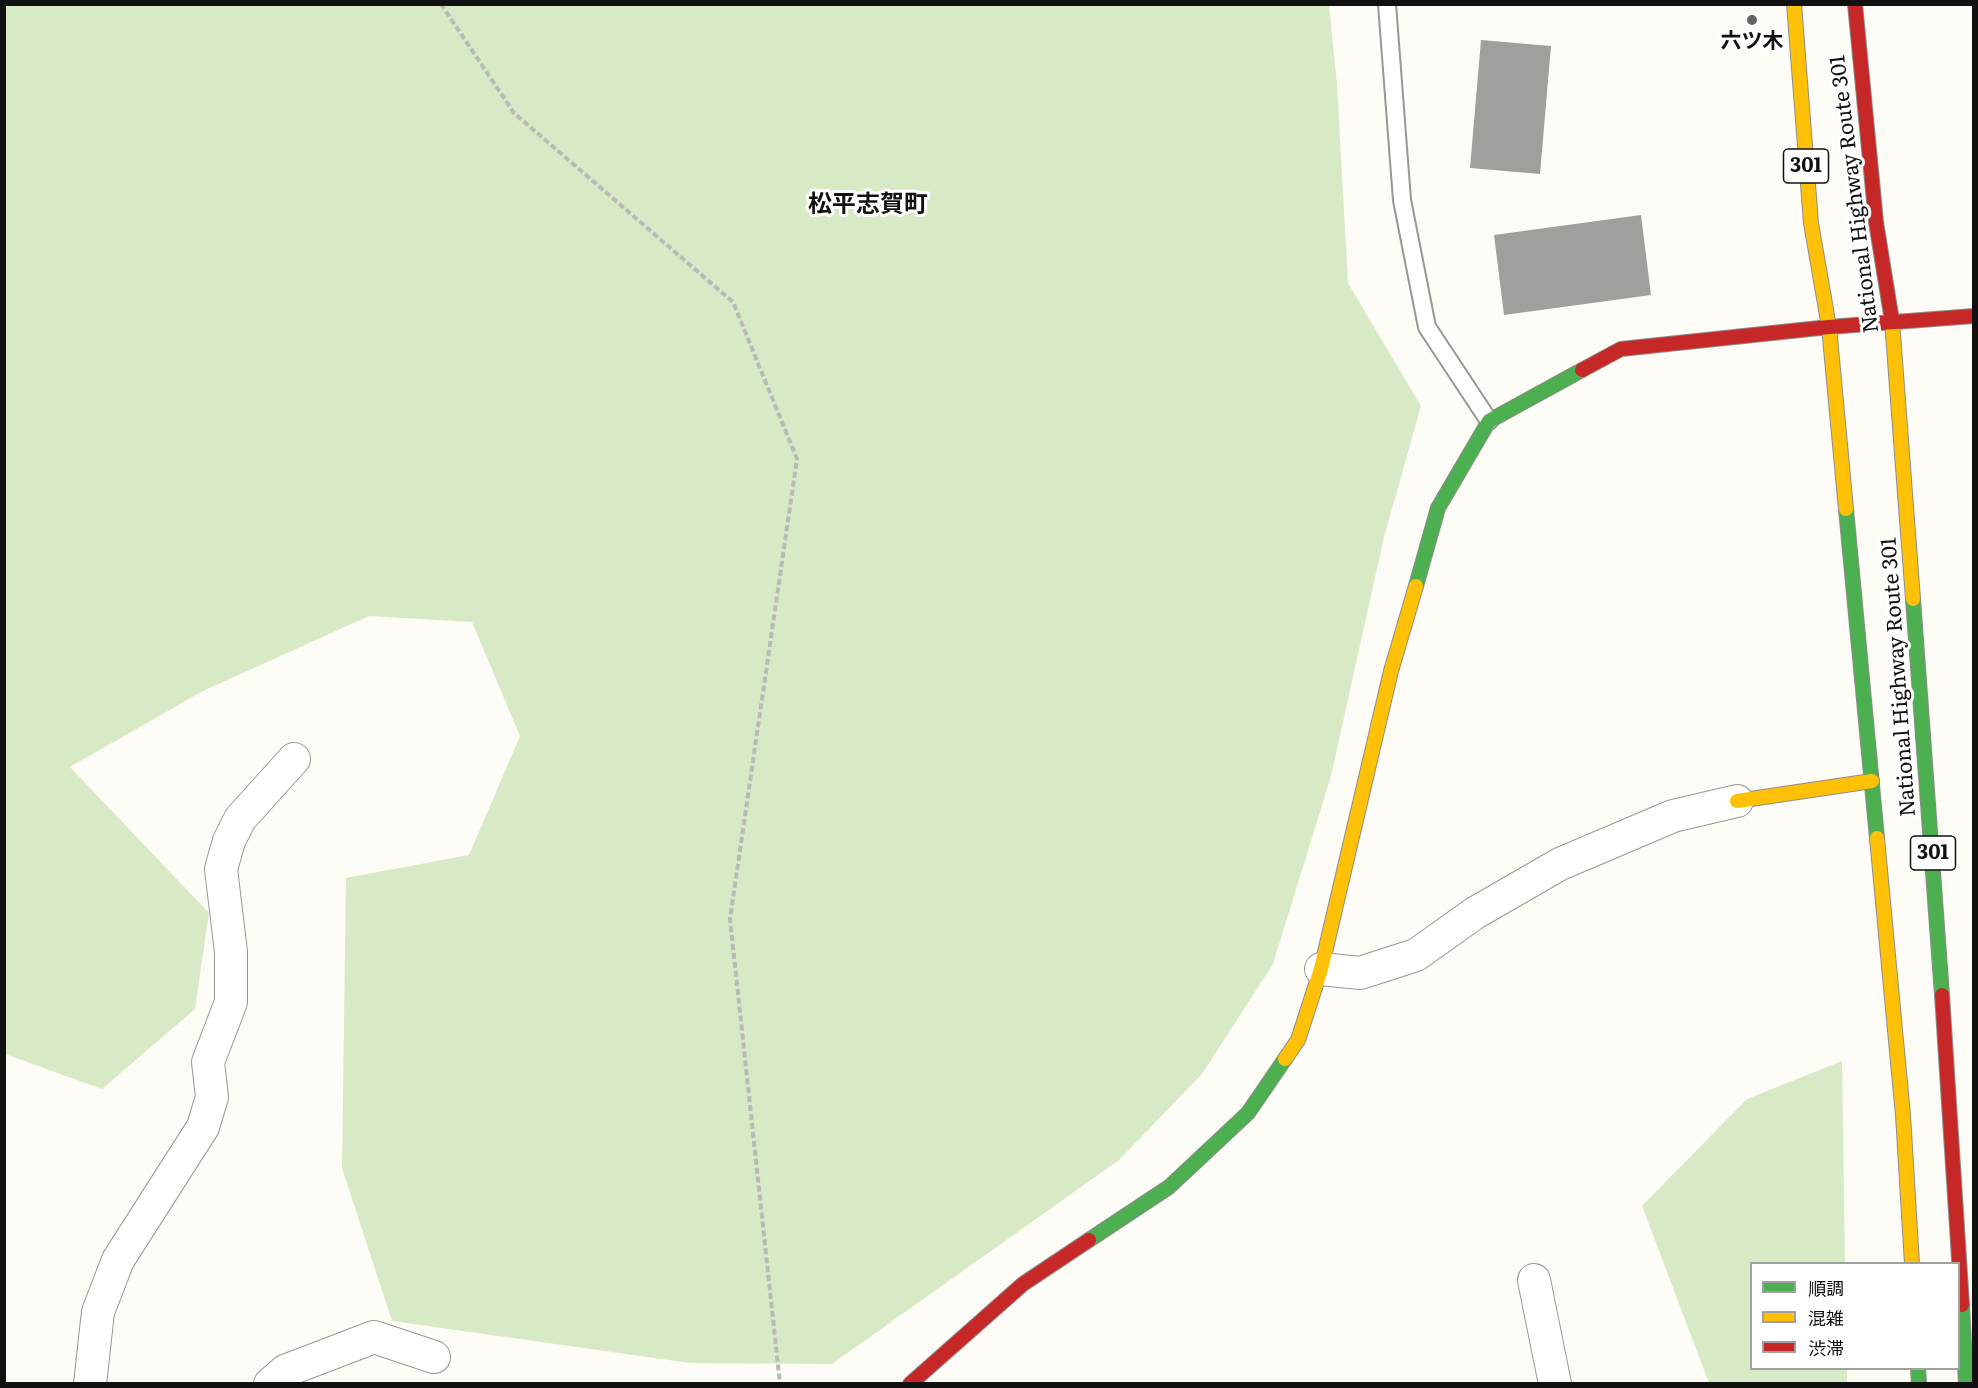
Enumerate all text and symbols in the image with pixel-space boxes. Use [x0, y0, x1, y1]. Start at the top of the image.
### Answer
marker: 六ツ木 [1745, 13, 1759, 27]
place label: 六ツ木 [1721, 29, 1783, 55]
street label: National Highway Route 301 [1825, 54, 1885, 334]
road number: 301 [1784, 149, 1828, 183]
district label: 松平志賀町 [808, 191, 928, 219]
street label: National Highway Route 301 [1877, 537, 1921, 817]
road number: 301 [1910, 836, 1956, 870]
legend [1750, 1262, 1960, 1370]
text: 順調 [1808, 1274, 1844, 1301]
text: 混雑 [1808, 1304, 1844, 1331]
text: 渋滞 [1808, 1334, 1844, 1361]

